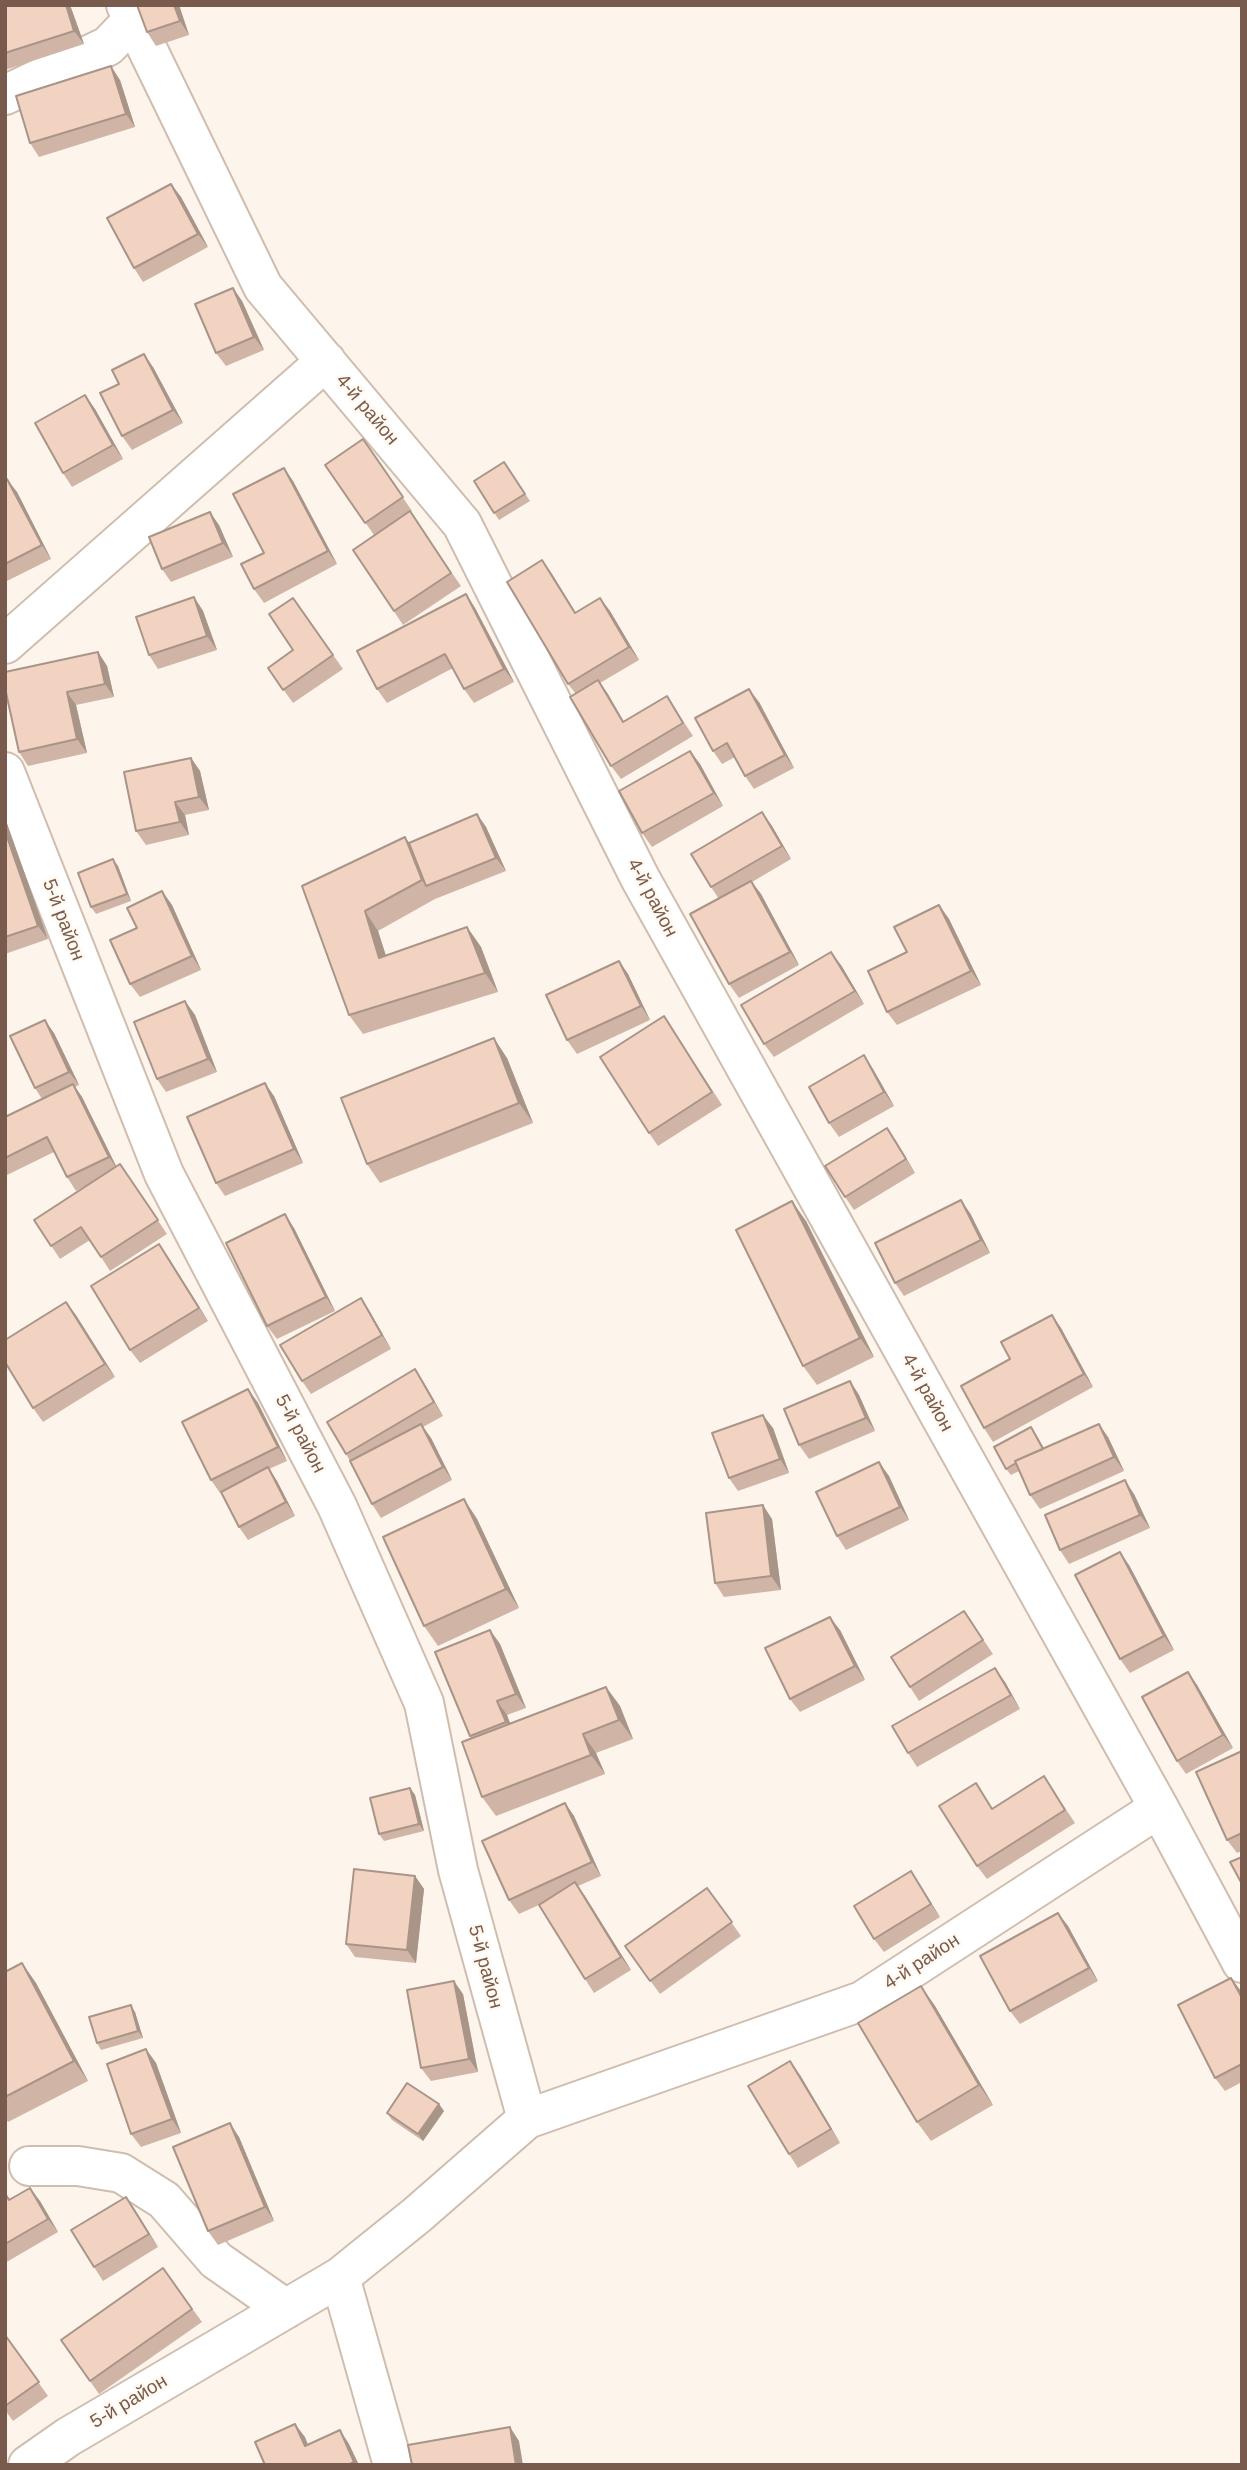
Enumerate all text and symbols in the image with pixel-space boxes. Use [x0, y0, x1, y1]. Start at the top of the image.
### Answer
street label: 4-й район [331, 370, 403, 450]
street label: 4-й район [622, 855, 682, 941]
street label: 5-й район [37, 876, 89, 964]
street label: 4-й район [896, 1350, 958, 1436]
street label: 5-й район [270, 1391, 330, 1477]
street label: 5-й район [463, 1923, 507, 2011]
street label: 4-й район [880, 1929, 964, 1995]
street label: 5-й район [86, 2370, 172, 2434]

